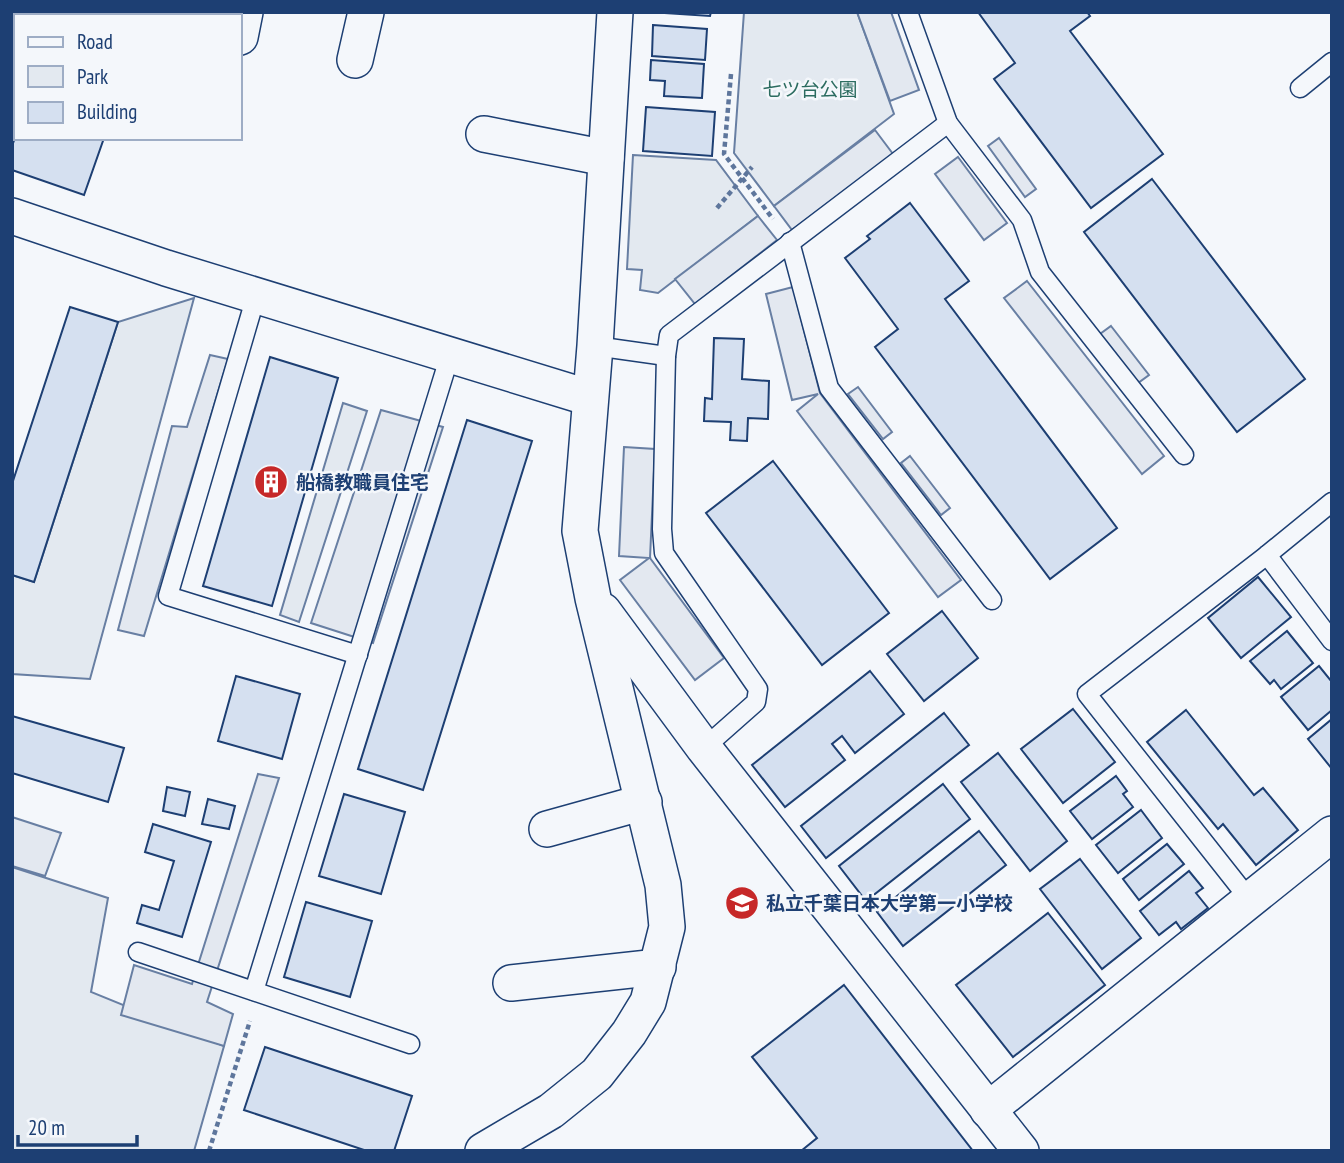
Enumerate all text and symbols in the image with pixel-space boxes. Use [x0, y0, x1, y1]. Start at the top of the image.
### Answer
legend [14, 14, 242, 140]
text: Road [77, 28, 113, 55]
text: Park [77, 63, 108, 90]
park label: 七ツ台公園 [762, 77, 858, 101]
text: Building [77, 98, 137, 125]
building icon: 船橋教職員住宅 [252, 463, 290, 501]
place label: 船橋教職員住宅 [296, 470, 429, 494]
school or university icon: 私立千葉日本大学第一小学校 [723, 884, 761, 922]
place label: 私立千葉日本大学第一小学校 [766, 891, 1013, 915]
scale bar [18, 1104, 136, 1148]
text: 20 m [28, 1114, 65, 1141]

